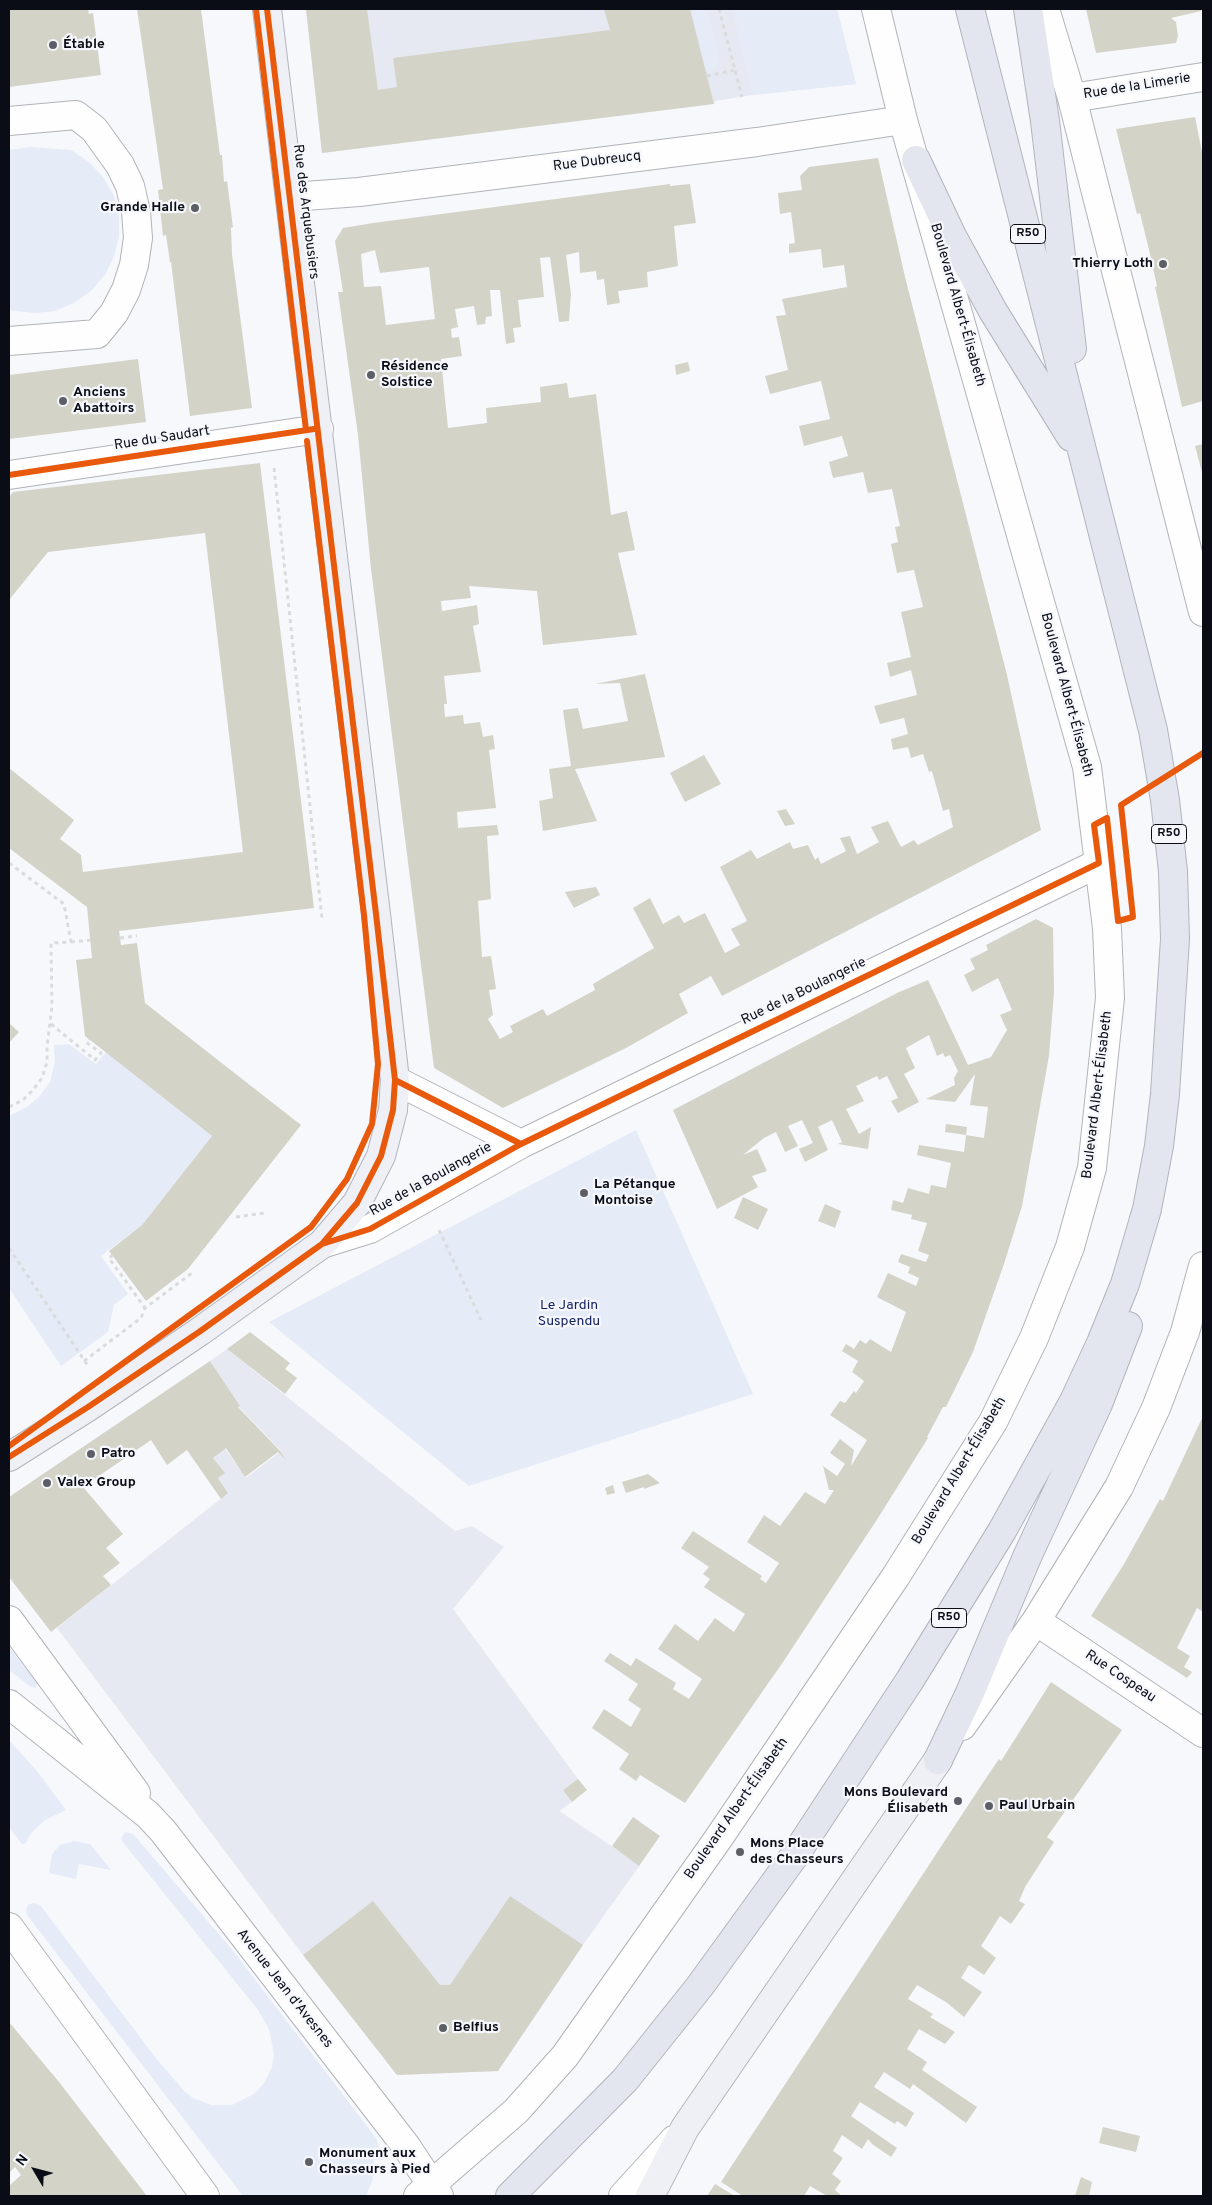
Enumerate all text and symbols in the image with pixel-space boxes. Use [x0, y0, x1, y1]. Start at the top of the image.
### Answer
place label: Étable [63, 37, 105, 53]
marker: Étable [47, 39, 59, 51]
street label: Rue de la Limerie [1082, 70, 1192, 104]
street label: Rue des Arquebusiers [288, 143, 322, 281]
street label: Rue Dubreucq [552, 148, 642, 176]
place label: Grande Halle [100, 200, 185, 216]
marker: Grande Halle [189, 202, 201, 214]
street label: Boulevard Albert-Élisabeth [926, 221, 988, 389]
road number: R50 [1010, 224, 1046, 243]
place label: Thierry Loth [1072, 256, 1153, 272]
marker: Thierry Loth [1157, 258, 1169, 270]
place label: Résidence Solstice [381, 359, 449, 392]
marker: Résidence Solstice [365, 369, 377, 381]
place label: Anciens Abattoirs [73, 385, 134, 418]
marker: Anciens Abattoirs [57, 395, 69, 407]
street label: Rue du Saudart [113, 423, 211, 455]
street label: Boulevard Albert-Élisabeth [1036, 611, 1096, 779]
road number: R50 [1152, 824, 1186, 844]
street label: Rue de la Boulangerie [739, 954, 869, 1030]
street label: Boulevard Albert-Élisabeth [1079, 1010, 1117, 1180]
street label: Rue de la Boulangerie [367, 1139, 495, 1221]
place label: La Pétanque Montoise [594, 1177, 675, 1210]
marker: La Pétanque Montoise [578, 1187, 590, 1199]
park label: Le Jardin Suspendu [538, 1298, 600, 1330]
street label: Boulevard Albert-Élisabeth [909, 1394, 1011, 1548]
place label: Patro [101, 1446, 136, 1462]
marker: Patro [85, 1448, 97, 1460]
place label: Valex Group [57, 1475, 136, 1491]
marker: Valex Group [41, 1477, 53, 1489]
road number: R50 [932, 1609, 966, 1628]
street label: Rue Cospeau [1081, 1647, 1159, 1707]
street label: Boulevard Albert-Élisabeth [682, 1735, 792, 1883]
place label: Mons Boulevard Élisabeth [844, 1785, 948, 1818]
marker: Mons Boulevard Élisabeth [952, 1795, 964, 1807]
place label: Paul Urbain [999, 1798, 1075, 1814]
marker: Paul Urbain [983, 1800, 995, 1812]
place label: Mons Place des Chasseurs [750, 1836, 844, 1868]
marker: Mons Place des Chasseurs [734, 1846, 746, 1858]
street label: Avenue Jean d'Avesnes [232, 1926, 336, 2052]
place label: Belfius [453, 2020, 499, 2036]
marker: Belfius [437, 2022, 449, 2034]
north arrow [10, 2145, 60, 2195]
place label: Monument aux Chasseurs à Pied [319, 2146, 430, 2178]
text: N [13, 2152, 32, 2170]
marker: Monument aux Chasseurs à Pied [303, 2156, 315, 2168]

